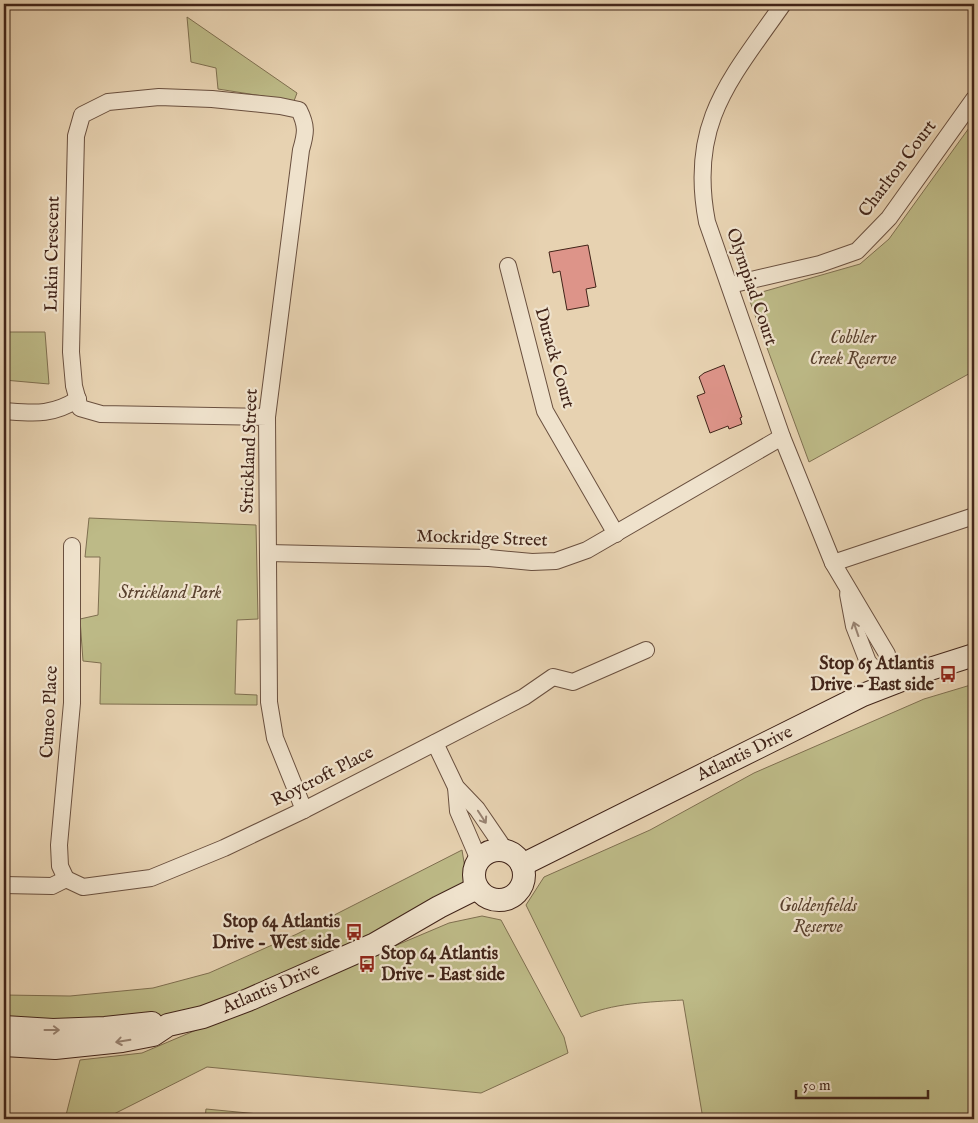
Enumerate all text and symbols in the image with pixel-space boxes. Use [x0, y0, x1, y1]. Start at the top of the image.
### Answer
street label: Charlton Court [854, 116, 942, 222]
street label: Lukin Crescent [40, 196, 66, 312]
street label: Olympiad Court [720, 225, 782, 349]
street label: Durack Court [529, 305, 579, 411]
park label: Cobbler Creek Reserve [809, 327, 897, 371]
street label: Strickland Street [236, 388, 264, 514]
street label: Mockridge Street [416, 525, 548, 553]
park label: Strickland Park [118, 582, 222, 605]
one-way arrow [850, 622, 860, 638]
place label: Stop 65 Atlantis Drive - East side [810, 653, 935, 697]
bus stop icon: Stop 65 Atlantis Drive - East side [938, 664, 958, 684]
street label: Cuneo Place [36, 665, 64, 759]
street label: Atlantis Drive [692, 721, 797, 788]
street label: Roycroft Place [268, 741, 378, 813]
one-way arrow [478, 809, 488, 823]
park label: Goldenfields Reserve [779, 895, 858, 939]
place label: Stop 64 Atlantis Drive - West side [212, 911, 341, 955]
bus stop icon: Stop 64 Atlantis Drive - West side [344, 922, 364, 942]
place label: Stop 64 Atlantis Drive - East side [381, 943, 505, 987]
bus stop icon: Stop 64 Atlantis Drive - East side [357, 954, 377, 974]
street label: Atlantis Drive [218, 958, 323, 1020]
one-way arrow [44, 1025, 60, 1035]
one-way arrow [115, 1036, 131, 1046]
scale bar [796, 1068, 928, 1100]
text: 50 m [803, 1076, 831, 1095]

